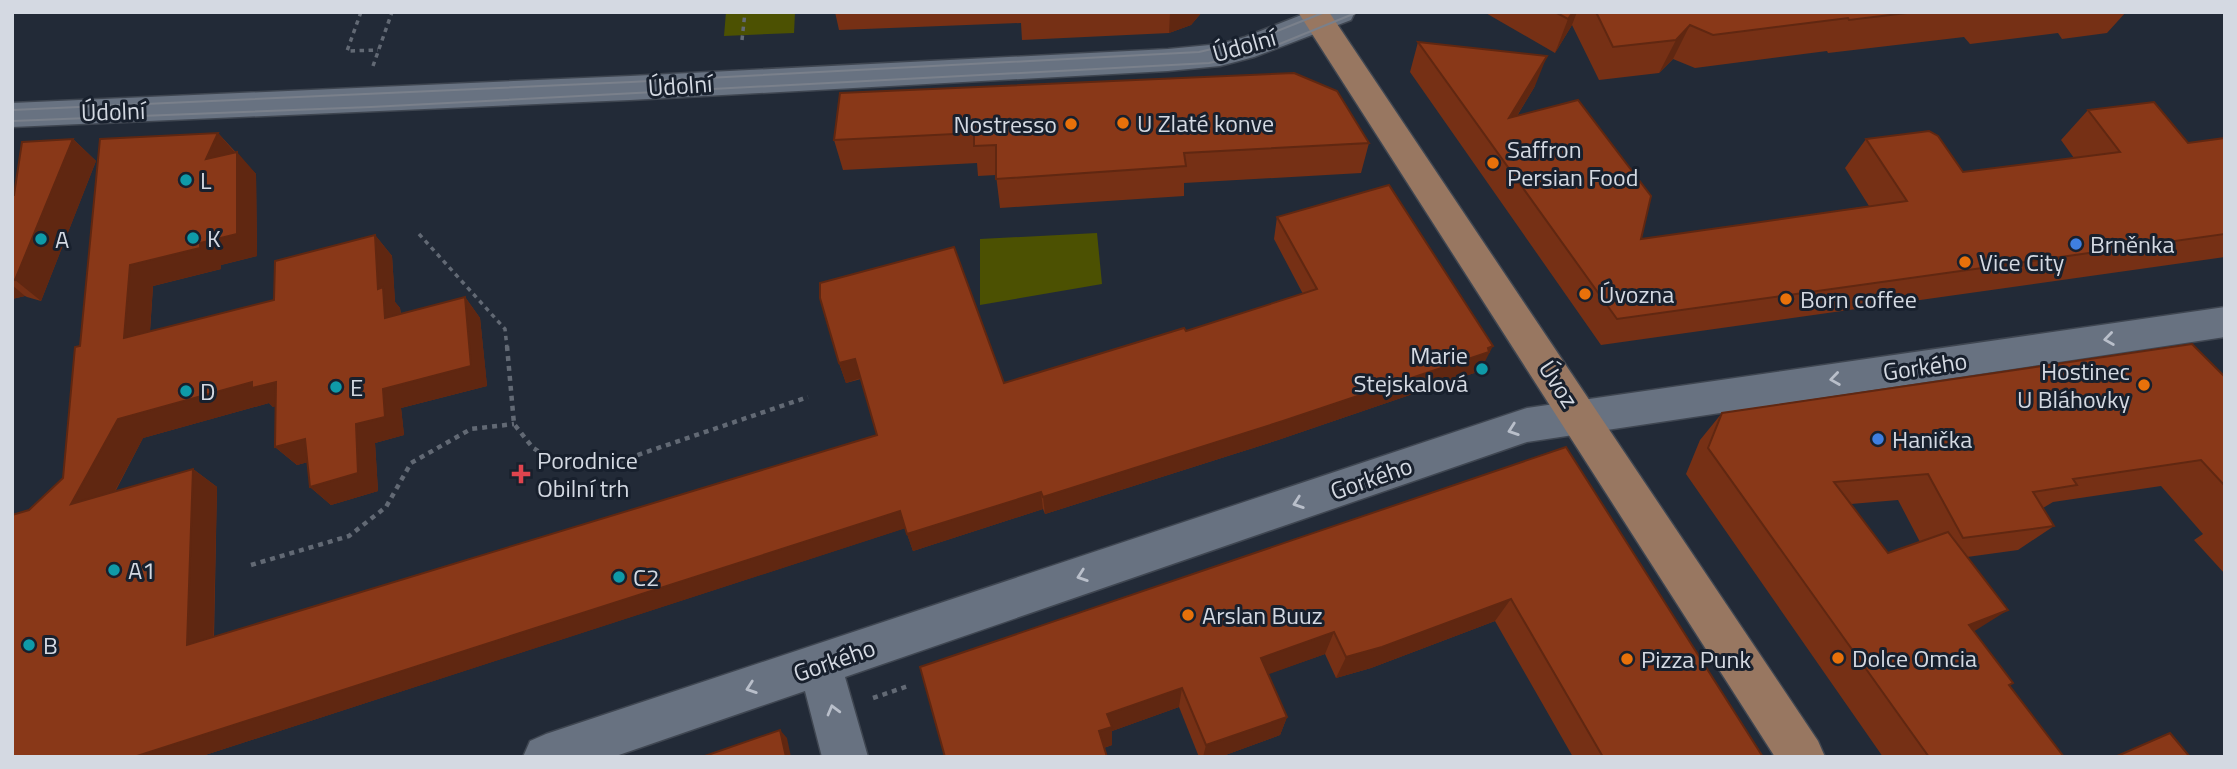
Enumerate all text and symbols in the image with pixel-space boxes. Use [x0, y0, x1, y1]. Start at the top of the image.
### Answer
street label: Údolní [1208, 18, 1282, 71]
street label: Údolní [647, 65, 715, 105]
street label: Údolní [80, 92, 148, 130]
place label: U Zlaté konve [1137, 105, 1274, 141]
place label: Nostresso [953, 106, 1057, 142]
marker: U Zlaté konve [1115, 115, 1131, 131]
marker: Nostresso [1063, 116, 1079, 132]
place label: Saffron Persian Food [1507, 131, 1638, 195]
marker: Saffron Persian Food [1485, 155, 1501, 171]
place label: L [200, 162, 212, 198]
marker: L [178, 172, 194, 188]
place label: K [207, 220, 221, 256]
place label: A [55, 221, 69, 257]
place label: Brněnka [2090, 226, 2174, 262]
marker: K [185, 230, 201, 246]
marker: A [33, 231, 49, 247]
marker: Brněnka [2068, 236, 2084, 252]
place label: Vice City [1979, 244, 2065, 280]
marker: Vice City [1957, 254, 1973, 270]
place label: Úvozna [1599, 276, 1674, 312]
place label: Born coffee [1800, 281, 1917, 317]
marker: Úvozna [1577, 286, 1593, 302]
marker: Born coffee [1778, 291, 1794, 307]
one-way arrow [2103, 331, 2115, 346]
place label: Marie Stejskalová [1353, 337, 1468, 401]
street label: Gorkého [1881, 342, 1969, 390]
street label: Úvoz [1530, 353, 1588, 415]
place label: Hostinec U Bláhovky [2017, 353, 2130, 417]
marker: Marie Stejskalová [1474, 361, 1490, 377]
place label: E [350, 369, 363, 405]
one-way arrow [1829, 371, 1841, 386]
place label: D [200, 373, 215, 409]
marker: Hostinec U Bláhovky [2136, 377, 2152, 393]
marker: E [328, 379, 344, 395]
marker: D [178, 383, 194, 399]
place label: Hanička [1892, 421, 1972, 457]
one-way arrow [1508, 422, 1520, 436]
marker: Hanička [1870, 431, 1886, 447]
place label: Porodnice Obilní trh [537, 442, 638, 506]
street label: Gorkého [1325, 447, 1417, 509]
marker: Porodnice Obilní trh [511, 464, 531, 484]
one-way arrow [1292, 495, 1304, 509]
place label: A1 [128, 552, 156, 588]
place label: C2 [633, 559, 660, 595]
marker: A1 [106, 562, 122, 578]
one-way arrow [1077, 568, 1089, 582]
marker: C2 [611, 569, 627, 585]
place label: Arslan Buuz [1202, 597, 1323, 633]
marker: Arslan Buuz [1180, 607, 1196, 623]
place label: B [43, 627, 58, 663]
street label: Gorkého [788, 629, 880, 691]
marker: B [21, 637, 37, 653]
place label: Dolce Omcia [1852, 640, 1977, 676]
place label: Pizza Punk [1641, 641, 1751, 677]
marker: Dolce Omcia [1830, 650, 1846, 666]
marker: Pizza Punk [1619, 651, 1635, 667]
one-way arrow [745, 680, 757, 694]
one-way arrow [827, 705, 841, 717]

